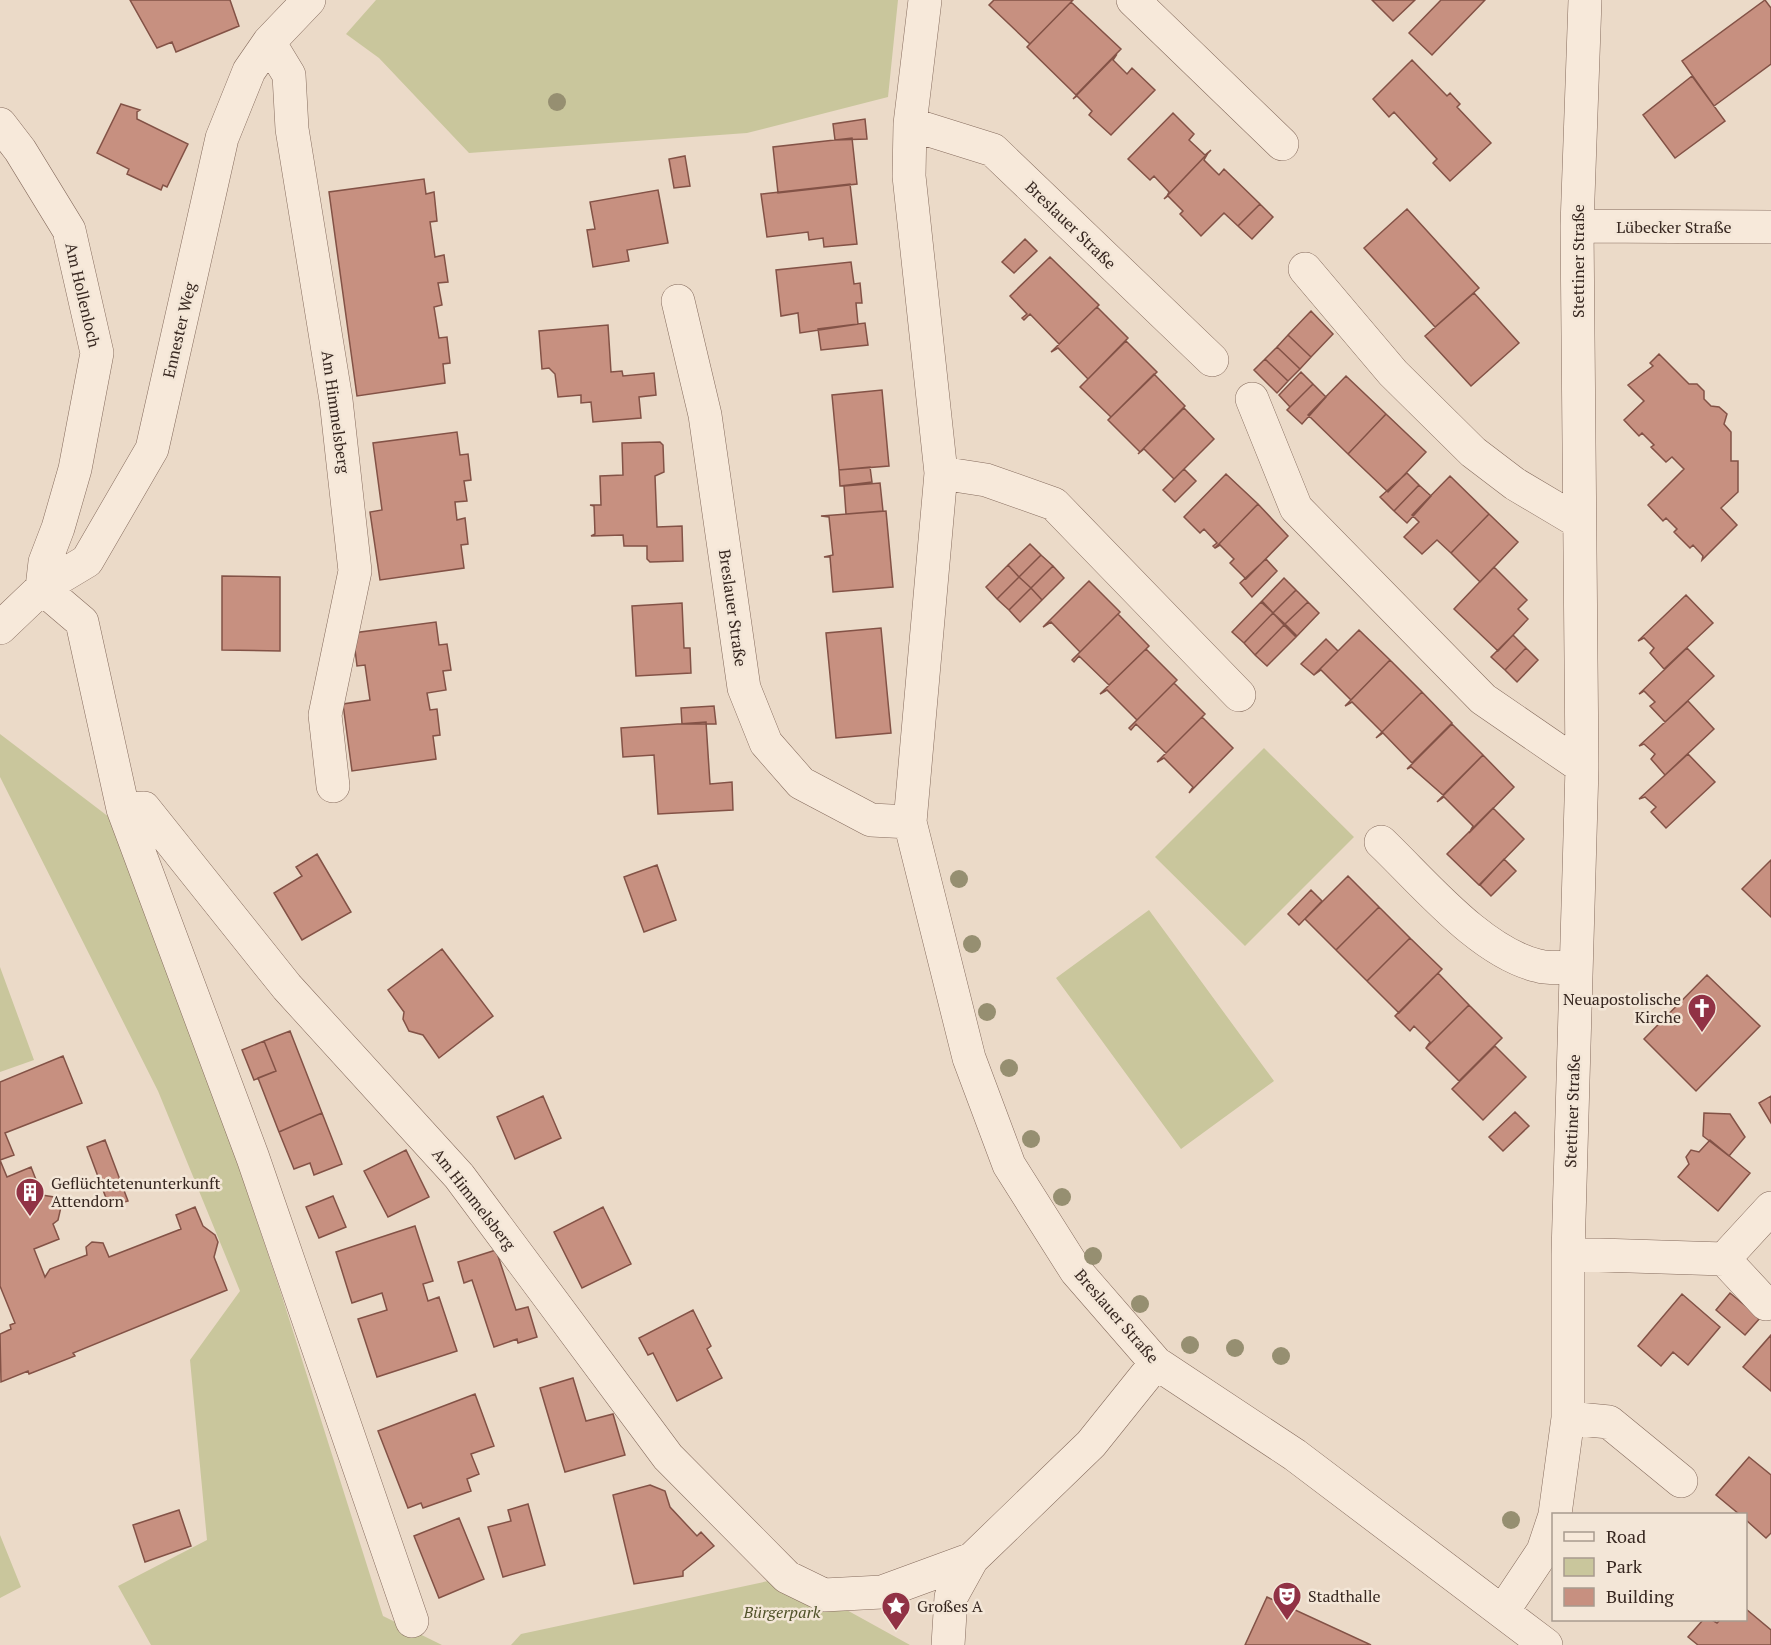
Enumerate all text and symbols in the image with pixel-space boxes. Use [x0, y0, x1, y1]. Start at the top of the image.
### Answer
street label: Breslauer Straße [1021, 176, 1121, 274]
street label: Stettiner Straße [1567, 204, 1589, 318]
street label: Lübecker Straße [1616, 216, 1732, 238]
street label: Am Hollenloch [60, 240, 106, 350]
street label: Ennester Weg [157, 279, 201, 380]
street label: Am Himmelsberg [316, 349, 356, 475]
street label: Breslauer Straße [714, 548, 752, 668]
place label: Neuapostolische Kirche [1563, 988, 1681, 1028]
church icon: Neuapostolische Kirche [1686, 992, 1718, 1034]
street label: Stettiner Straße [1559, 1054, 1585, 1168]
street label: Am Himmelsberg [427, 1143, 521, 1255]
place label: Geflüchtetenunterkunft Attendorn [51, 1172, 220, 1212]
building icon: Geflüchtetenunterkunft Attendorn [14, 1176, 46, 1218]
street label: Breslauer Straße [1070, 1264, 1164, 1368]
legend [1552, 1513, 1747, 1621]
text: Road [1606, 1524, 1646, 1548]
text: Park [1606, 1554, 1643, 1578]
theatre icon: Stadthalle [1271, 1580, 1303, 1622]
text: Building [1606, 1584, 1674, 1608]
place label: Stadthalle [1308, 1585, 1381, 1607]
place icon: Großes A [880, 1590, 912, 1632]
place label: Großes A [917, 1595, 983, 1617]
park label: Bürgerpark [743, 1601, 821, 1623]

